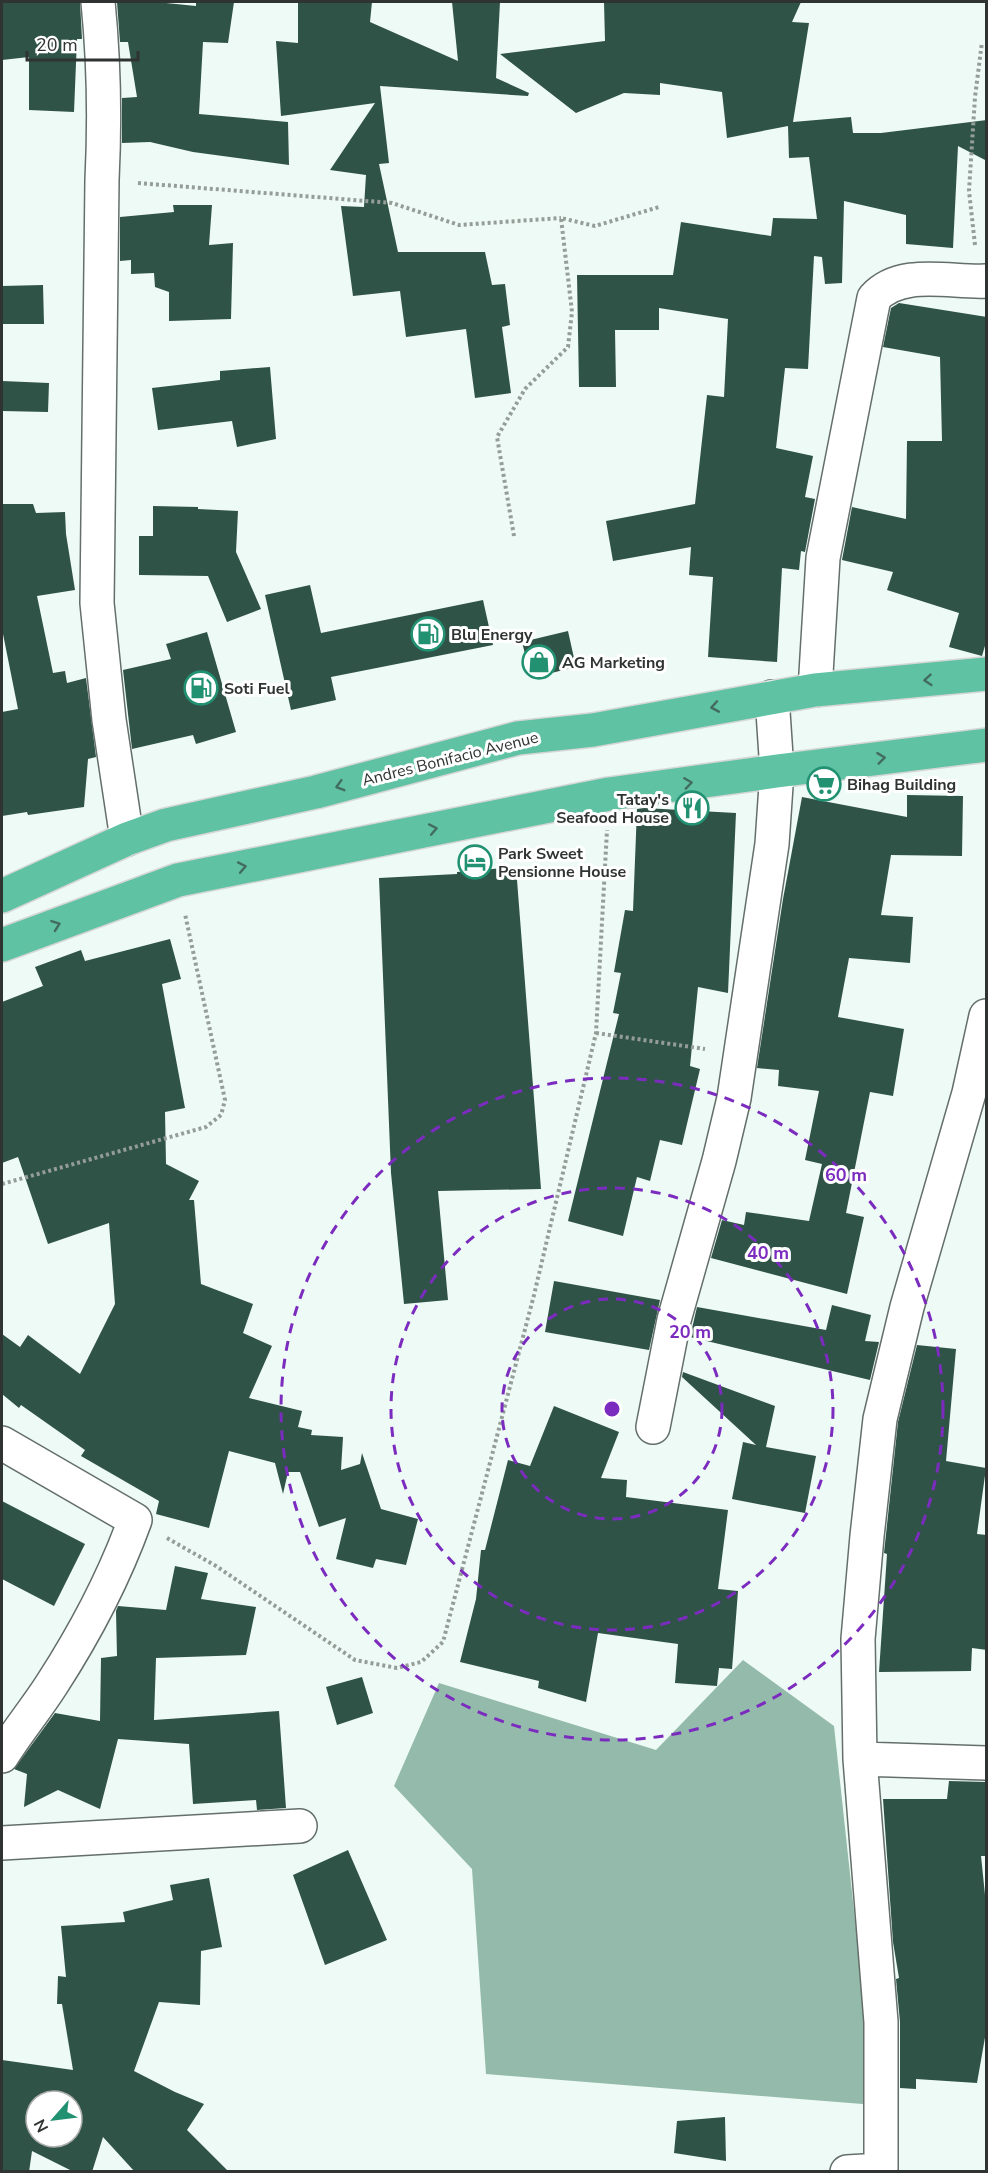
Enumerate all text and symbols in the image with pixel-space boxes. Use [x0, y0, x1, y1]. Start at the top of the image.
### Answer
scale bar [27, 24, 138, 62]
text: 20 m [36, 33, 78, 57]
fuel station icon: Blu Energy [410, 616, 446, 652]
place label: Blu Energy [451, 624, 533, 646]
shop icon: AG Marketing [521, 644, 557, 680]
place label: AG Marketing [562, 652, 665, 674]
fuel station icon: Soti Fuel [183, 670, 219, 706]
one-way arrow [924, 673, 933, 686]
place label: Soti Fuel [224, 678, 290, 700]
one-way arrow [710, 700, 720, 713]
street label: Andres Bonifacio Avenue [360, 726, 541, 792]
one-way arrow [877, 752, 886, 765]
supermarket icon: Bihag Building [806, 766, 842, 802]
place label: Bihag Building [847, 774, 956, 796]
one-way arrow [683, 778, 692, 790]
one-way arrow [335, 779, 346, 791]
place label: Tatay's Seafood House [556, 789, 669, 829]
restaurant icon: Tatay's Seafood House [674, 790, 710, 826]
one-way arrow [428, 823, 438, 836]
place label: Park Sweet Pensionne House [498, 843, 627, 883]
hotel icon: Park Sweet Pensionne House [457, 844, 493, 880]
one-way arrow [237, 861, 247, 874]
one-way arrow [51, 919, 61, 932]
text: 60 m [825, 1163, 867, 1187]
text: 40 m [747, 1241, 789, 1265]
text: 20 m [669, 1320, 711, 1344]
centre of rings [602, 1399, 622, 1419]
north arrow [24, 2089, 84, 2149]
text: N [29, 2115, 54, 2136]

